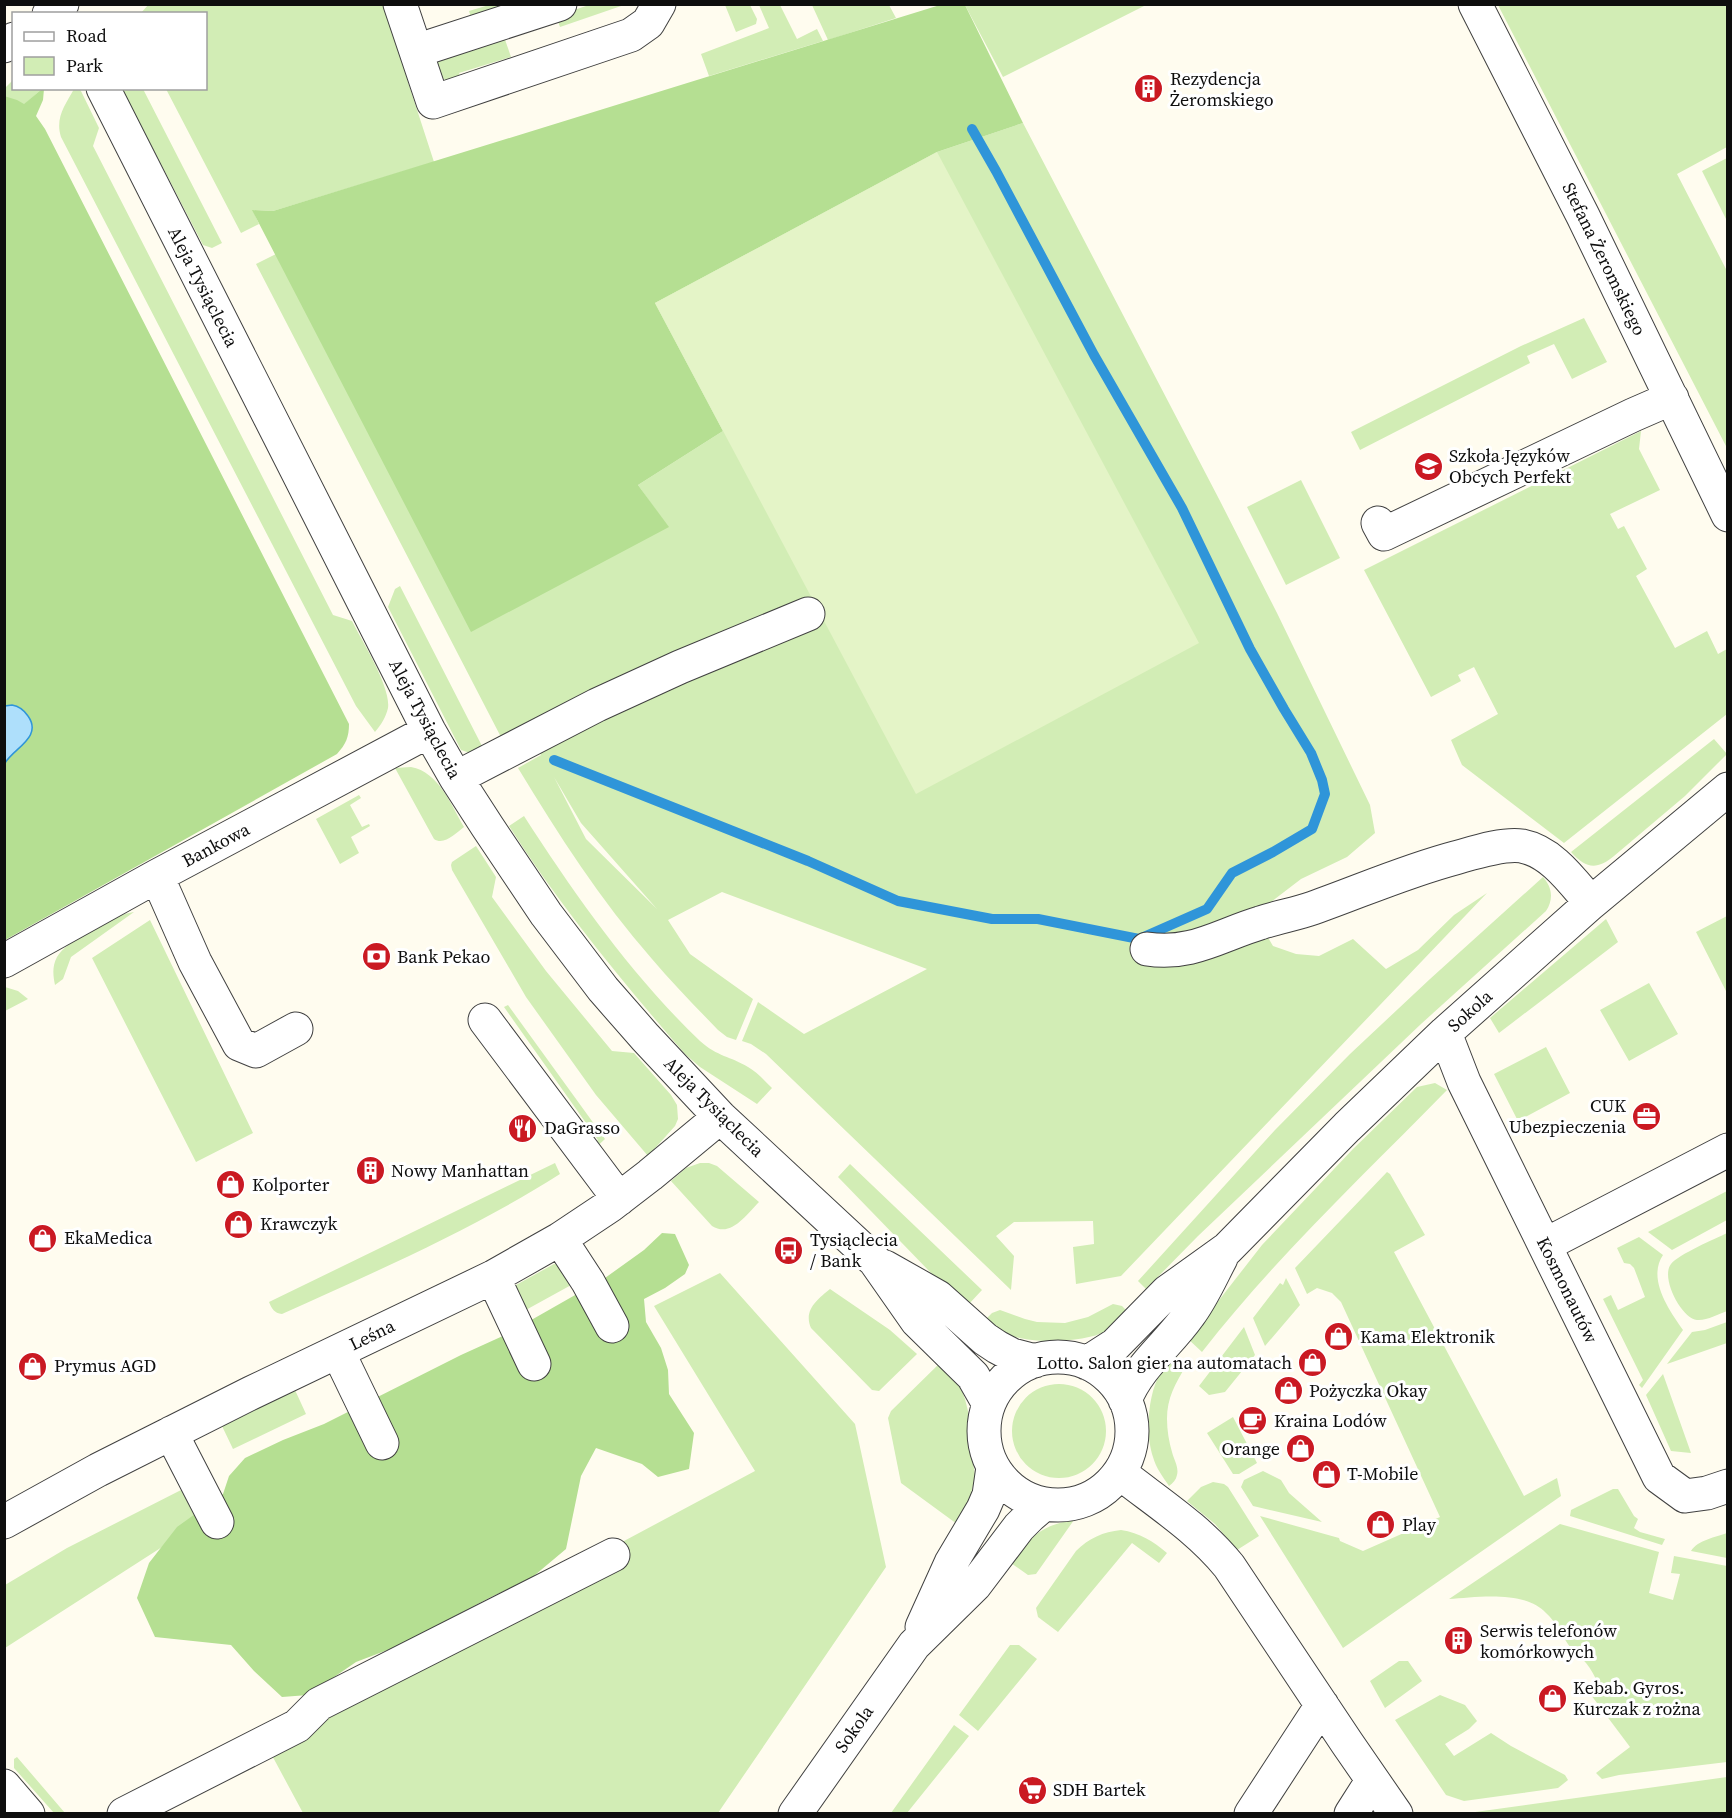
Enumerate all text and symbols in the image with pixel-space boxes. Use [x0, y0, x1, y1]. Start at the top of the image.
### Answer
legend [12, 12, 207, 90]
text: Road [66, 23, 107, 48]
text: Park [66, 53, 103, 78]
place label: Rezydencja Żeromskiego [1170, 66, 1274, 112]
building icon: Rezydencja Żeromskiego [1133, 73, 1165, 105]
street label: Stefana Żeromskiego [1557, 178, 1652, 340]
street label: Aleja Tysiąclecia [162, 222, 245, 352]
place label: Szkoła Języków Obcych Perfekt [1449, 443, 1571, 489]
school or university icon: Szkoła Języków Obcych Perfekt [1412, 450, 1444, 482]
street label: Aleja Tysiąclecia [383, 654, 468, 784]
street label: Bankowa [178, 816, 255, 873]
bank icon: Bank Pekao [360, 941, 392, 973]
place label: Bank Pekao [397, 944, 491, 969]
street label: Sokola [1442, 983, 1498, 1037]
street label: Aleja Tysiąclecia [659, 1051, 771, 1163]
place label: CUK Ubezpieczenia [1509, 1093, 1627, 1139]
office icon: CUK Ubezpieczenia [1631, 1100, 1663, 1132]
restaurant icon: DaGrasso [507, 1112, 539, 1144]
place label: DaGrasso [544, 1115, 620, 1140]
building icon: Nowy Manhattan [354, 1155, 386, 1187]
place label: Nowy Manhattan [391, 1158, 529, 1183]
shop icon: Kolporter [215, 1169, 247, 1201]
place label: Kolporter [252, 1172, 330, 1197]
shop icon: Krawczyk [223, 1208, 255, 1240]
place label: Krawczyk [260, 1211, 337, 1236]
shop icon: EkaMedica [27, 1222, 59, 1254]
place label: EkaMedica [64, 1225, 153, 1250]
place label: Tysiąclecia / Bank [810, 1227, 899, 1273]
street label: Kosmonautów [1531, 1232, 1604, 1347]
bus stop icon: Tysiąclecia / Bank [773, 1234, 805, 1266]
street label: Leśna [345, 1312, 399, 1356]
shop icon: Kama Elektronik [1323, 1321, 1355, 1353]
place label: Kama Elektronik [1360, 1324, 1495, 1349]
shop icon: Lotto. Salon gier na automatach [1297, 1347, 1329, 1379]
shop icon: Prymus AGD [17, 1350, 49, 1382]
place label: Lotto. Salon gier na automatach [1037, 1350, 1292, 1375]
place label: Prymus AGD [54, 1353, 156, 1378]
shop icon: Pożyczka Okay [1272, 1375, 1304, 1407]
place label: Pożyczka Okay [1309, 1378, 1428, 1403]
cafe icon: Kraina Lodów [1237, 1405, 1269, 1437]
place label: Kraina Lodów [1274, 1408, 1387, 1433]
shop icon: Orange [1285, 1433, 1317, 1465]
place label: Orange [1222, 1436, 1280, 1461]
shop icon: T-Mobile [1310, 1458, 1342, 1490]
place label: T-Mobile [1347, 1461, 1418, 1486]
shop icon: Play [1365, 1509, 1397, 1541]
place label: Play [1402, 1512, 1437, 1537]
place label: Serwis telefonów komórkowych [1480, 1618, 1617, 1664]
building icon: Serwis telefonów komórkowych [1443, 1625, 1475, 1657]
place label: Kebab. Gyros. Kurczak z rożna [1573, 1675, 1702, 1721]
shop icon: Kebab. Gyros. Kurczak z rożna [1536, 1682, 1568, 1714]
street label: Sokola [828, 1699, 879, 1757]
supermarket icon: SDH Bartek [1016, 1774, 1048, 1806]
place label: SDH Bartek [1053, 1777, 1146, 1802]

